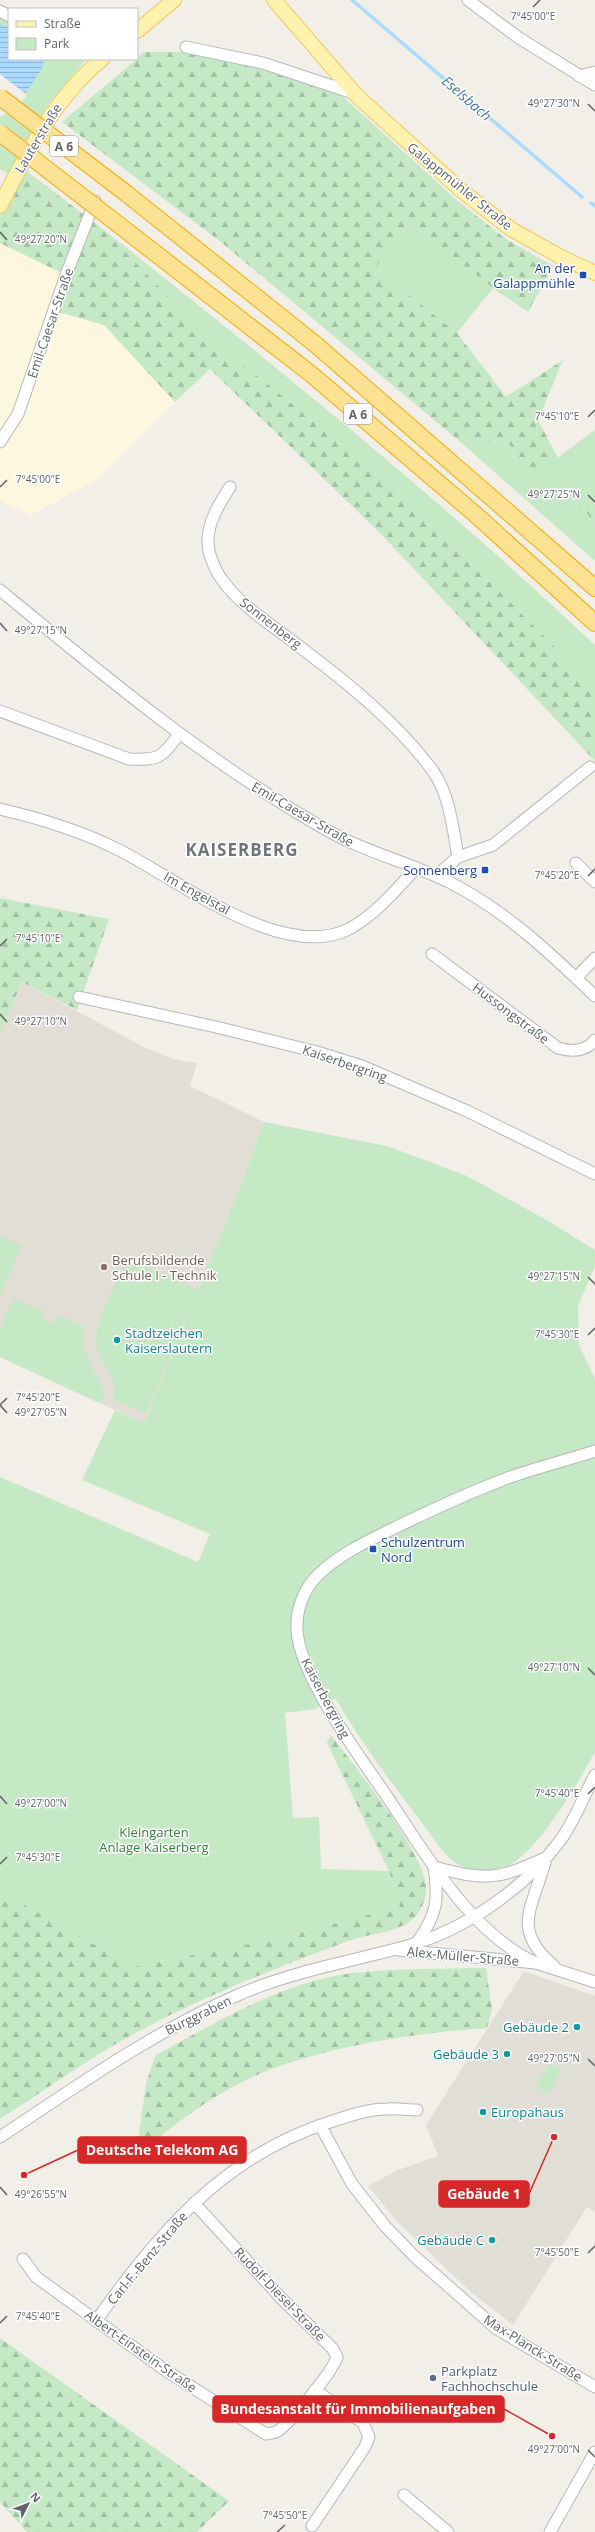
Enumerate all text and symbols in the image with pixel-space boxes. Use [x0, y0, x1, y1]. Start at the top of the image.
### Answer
legend [8, 8, 138, 60]
text: 7°45'00"E [511, 9, 555, 23]
text: Straße [44, 15, 81, 32]
text: Park [44, 35, 70, 52]
water label: Eselsbach [438, 71, 496, 125]
text: 49°27'30"N [528, 96, 580, 110]
street label: Lauterstraße [10, 100, 66, 176]
road number: A 6 [50, 136, 78, 156]
street label: Galappmühler Straße [404, 138, 516, 234]
text: 49°27'20"N [15, 232, 67, 246]
place label: An der Galappmühle [493, 259, 576, 292]
street label: Emil-Caesar-Straße [23, 266, 77, 380]
marker: An der Galappmühle [578, 270, 588, 280]
road number: A 6 [344, 404, 372, 424]
text: 7°45'10"E [535, 409, 579, 423]
text: 7°45'00"E [16, 472, 60, 486]
text: 49°27'25"N [528, 487, 580, 501]
street label: Sonnenberg [236, 593, 306, 653]
text: 49°27'15"N [15, 623, 67, 637]
street label: Emil-Caesar-Straße [249, 777, 357, 851]
district label: KAISERBERG [185, 838, 299, 861]
place label: Sonnenberg [403, 861, 477, 879]
marker: Sonnenberg [480, 865, 490, 875]
street label: Im Engelstal [161, 867, 233, 919]
text: 7°45'20"E [535, 868, 579, 882]
text: 7°45'10"E [16, 931, 60, 945]
street label: Hussongstraße [469, 978, 553, 1048]
text: 49°27'10"N [15, 1014, 67, 1028]
street label: Kaiserbergring [300, 1040, 390, 1086]
place label: Berufsbildende Schule I - Technik [112, 1251, 217, 1284]
marker: Berufsbildende Schule I - Technik [99, 1262, 109, 1272]
text: 49°27'15"N [528, 1269, 580, 1283]
place label: Stadtzeichen Kaiserslautern [125, 1324, 212, 1357]
text: 7°45'30"E [535, 1327, 579, 1341]
marker: Stadtzeichen Kaiserslautern [112, 1335, 122, 1345]
text: 7°45'20"E [16, 1390, 60, 1404]
text: 49°27'05"N [15, 1405, 67, 1419]
place label: Schulzentrum Nord [381, 1533, 465, 1566]
marker: Schulzentrum Nord [368, 1544, 378, 1554]
street label: Kaiserbergring [297, 1655, 355, 1741]
text: 49°27'10"N [528, 1660, 580, 1674]
text: 7°45'40"E [535, 1786, 579, 1800]
text: 49°27'00"N [15, 1796, 67, 1810]
park label: Kleingarten Anlage Kaiserberg [99, 1823, 209, 1856]
text: 7°45'30"E [16, 1850, 60, 1864]
street label: Alex-Müller-Straße [406, 1942, 520, 1970]
street label: Burggraben [162, 1991, 234, 2039]
place label: Gebäude 2 [503, 2018, 569, 2036]
marker: Gebäude 2 [572, 2022, 582, 2032]
place label: Gebäude 3 [433, 2045, 499, 2063]
marker: Gebäude 3 [502, 2049, 512, 2059]
text: 49°27'05"N [528, 2051, 580, 2065]
place label: Europahaus [491, 2103, 564, 2121]
marker: Europahaus [478, 2107, 488, 2117]
callout: Deutsche Telekom AG [78, 2137, 246, 2163]
text: Deutsche Telekom AG [86, 2140, 238, 2159]
callout: Gebäude 1 [439, 2181, 529, 2207]
text: Gebäude 1 [447, 2184, 521, 2203]
text: 49°26'55"N [15, 2187, 67, 2201]
street label: Carl-F.-Benz-Straße [103, 2208, 191, 2308]
place label: Gebäude C [417, 2231, 484, 2249]
marker: Gebäude C [487, 2235, 497, 2245]
street label: Rudolf-Diesel-Straße [230, 2243, 330, 2345]
text: 7°45'50"E [535, 2245, 579, 2259]
street label: Albert-Einstein-Straße [82, 2306, 200, 2396]
text: 7°45'40"E [16, 2309, 60, 2323]
street label: Max-Planck-Straße [480, 2310, 586, 2386]
place label: Parkplatz Fachhochschule [441, 2362, 538, 2395]
marker: Parkplatz Fachhochschule [428, 2373, 438, 2383]
callout: Bundesanstalt für Immobilienaufgaben [213, 2396, 504, 2422]
text: Bundesanstalt für Immobilienaufgaben [220, 2399, 496, 2418]
text: 49°27'00"N [528, 2442, 580, 2456]
north arrow [8, 2484, 48, 2524]
text: N [27, 2489, 44, 2505]
text: 7°45'50"E [263, 2508, 307, 2522]

